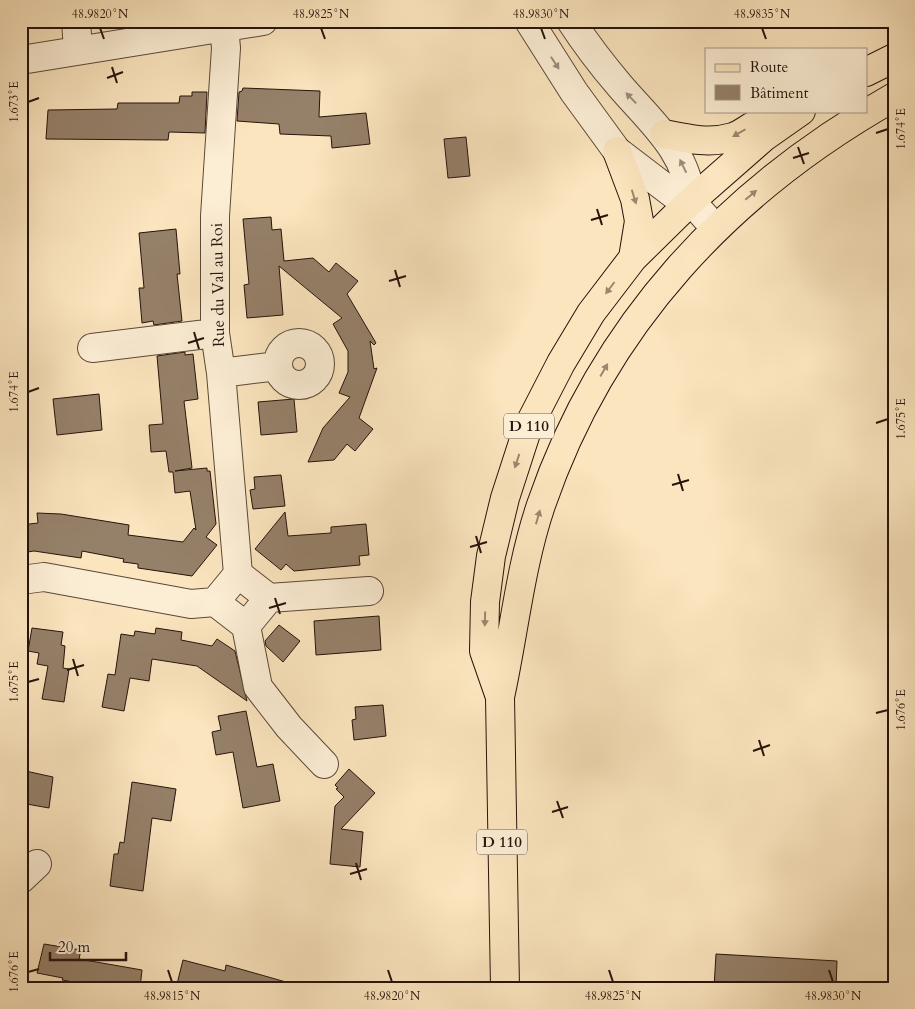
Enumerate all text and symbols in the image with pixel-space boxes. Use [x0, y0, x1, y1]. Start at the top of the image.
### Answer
text: 48.9820°N [72, 6, 129, 22]
text: 48.9825°N [293, 6, 350, 22]
text: 48.9830°N [513, 6, 570, 22]
text: 48.9835°N [734, 6, 791, 22]
legend [705, 48, 868, 112]
one-way arrow [550, 56, 560, 69]
text: Route [750, 57, 788, 77]
text: 1.673°E [6, 81, 22, 123]
text: Bâtiment [750, 83, 809, 103]
one-way arrow [625, 93, 637, 105]
text: 1.674°E [893, 108, 909, 150]
one-way arrow [732, 128, 745, 137]
one-way arrow [679, 159, 687, 173]
one-way arrow [630, 190, 638, 205]
one-way arrow [744, 190, 757, 201]
street label: Rue du Val au Roi [206, 222, 230, 347]
one-way arrow [605, 281, 615, 295]
one-way arrow [600, 363, 609, 376]
text: 1.674°E [6, 371, 22, 413]
text: 1.675°E [893, 398, 909, 440]
road number: D 110 [504, 414, 554, 438]
one-way arrow [513, 454, 521, 469]
one-way arrow [534, 510, 542, 525]
one-way arrow [481, 612, 489, 628]
text: 1.675°E [6, 661, 22, 703]
text: 1.676°E [893, 689, 909, 731]
road number: D 110 [477, 830, 527, 854]
scale bar [50, 929, 126, 961]
text: 20 m [58, 937, 90, 957]
text: 1.676°E [6, 951, 22, 993]
text: 48.9815°N [144, 988, 201, 1004]
text: 48.9820°N [364, 988, 421, 1004]
text: 48.9825°N [585, 988, 642, 1004]
text: 48.9830°N [805, 988, 862, 1004]

